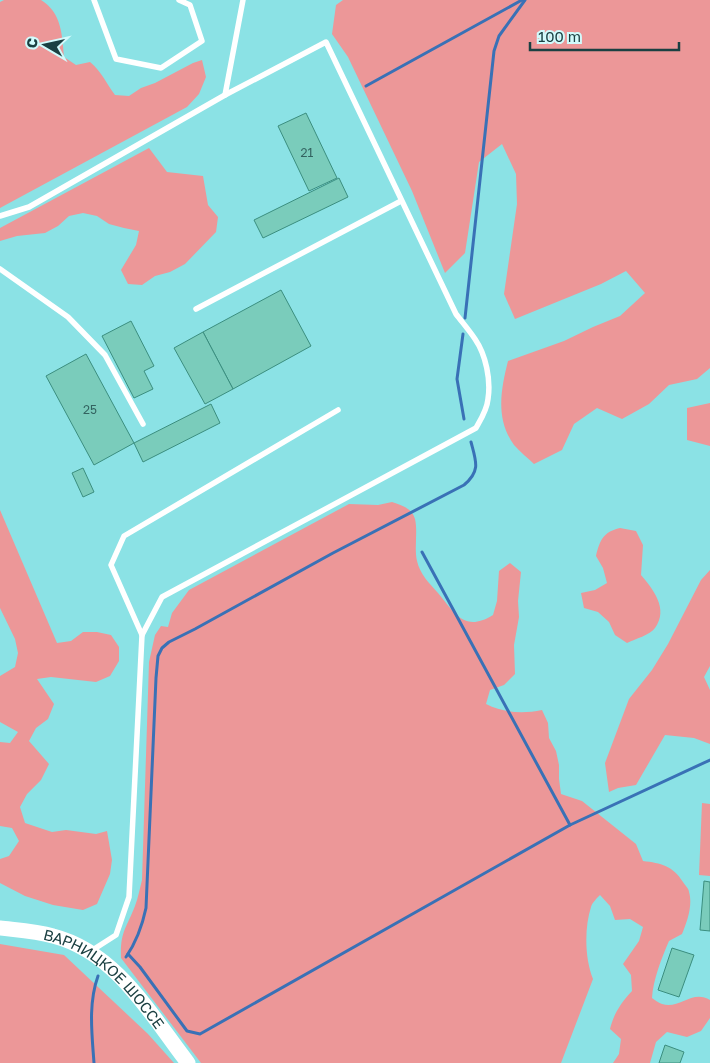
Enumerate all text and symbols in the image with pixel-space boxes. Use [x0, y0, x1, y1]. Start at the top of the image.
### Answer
north arrow [20, 20, 70, 70]
scale bar [530, 20, 679, 52]
text: 100 m [538, 27, 581, 45]
text: С [22, 37, 41, 49]
house number: 21 [301, 145, 314, 160]
house number: 25 [83, 402, 97, 417]
street label: ВАРНИЦКОЕ ШОССЕ [42, 925, 168, 1032]

